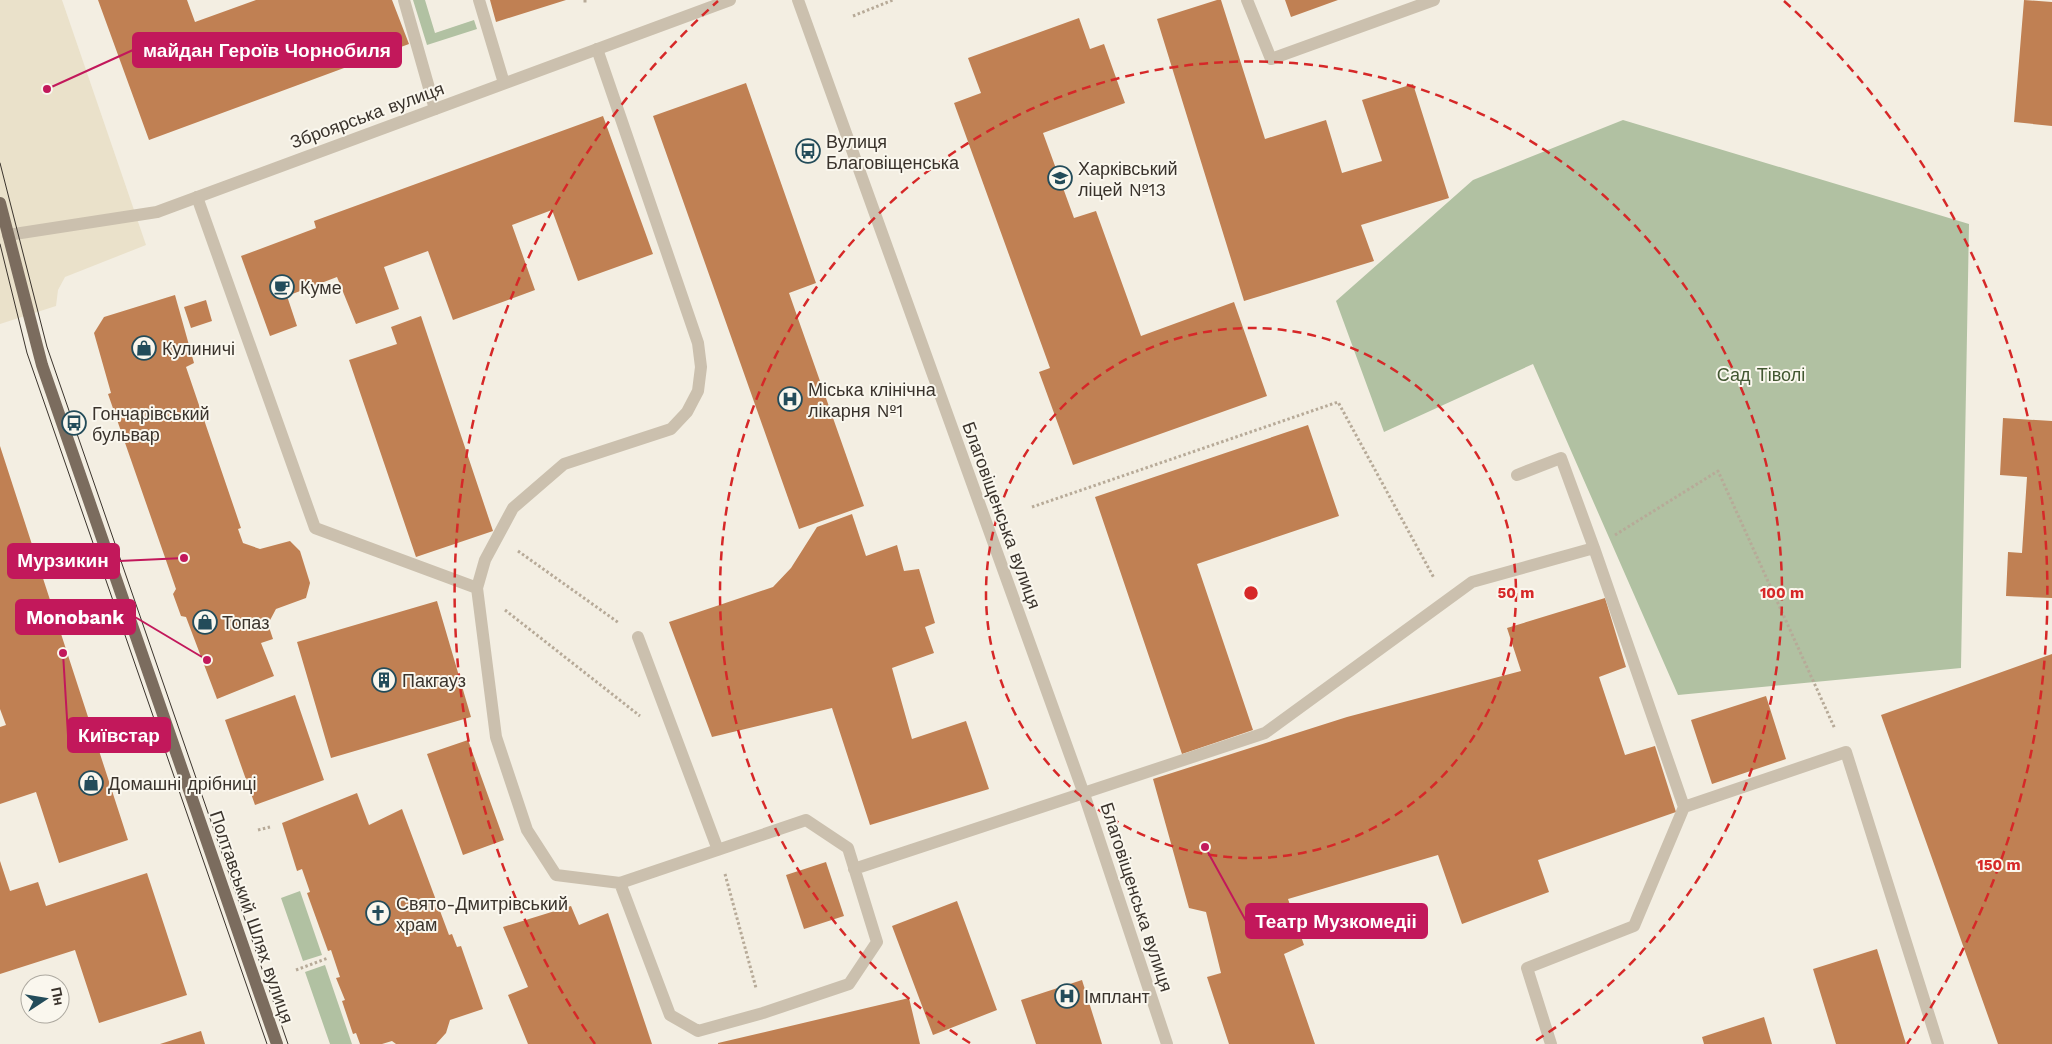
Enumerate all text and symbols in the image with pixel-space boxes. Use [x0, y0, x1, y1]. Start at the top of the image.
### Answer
callout: майдан Героїв Чорнобиля [133, 33, 401, 67]
text: майдан Героїв Чорнобиля [143, 39, 391, 62]
street label: Зброярська вулиця [287, 77, 447, 153]
place label: Вулиця Благовіщенська [826, 131, 960, 173]
bus stop icon: Вулиця Благовіщенська [795, 138, 821, 164]
place label: Харківський ліцей №13 [1078, 158, 1178, 200]
school or university icon: Харківський ліцей №13 [1047, 165, 1073, 191]
cafe icon: Куме [269, 274, 295, 300]
place label: Куме [300, 277, 342, 298]
shop icon: Кулиничі [131, 335, 157, 361]
place label: Кулиничі [162, 338, 235, 359]
park label: Сад Тіволі [1717, 364, 1805, 385]
place label: Міська клінічна лікарня №1 [808, 379, 937, 421]
hospital icon: Міська клінічна лікарня №1 [777, 386, 803, 412]
place label: Гончарівський бульвар [92, 403, 210, 445]
bus stop icon: Гончарівський бульвар [61, 410, 87, 436]
street label: Благовіщенська вулиця [958, 419, 1046, 611]
callout: Мурзикин [8, 544, 119, 578]
text: Мурзикин [17, 549, 109, 572]
centre of rings [1242, 584, 1260, 602]
text: 50 m [1498, 584, 1534, 602]
text: 100 m [1760, 584, 1804, 602]
callout: Monobank [16, 600, 135, 634]
text: Monobank [26, 606, 124, 629]
shop icon: Топаз [192, 609, 218, 635]
place label: Топаз [222, 612, 269, 633]
building icon: Пакгауз [371, 667, 397, 693]
place label: Пакгауз [402, 670, 466, 691]
callout: Київстар [68, 718, 170, 752]
text: Київстар [78, 724, 160, 747]
shop icon: Домашні дрібниці [78, 770, 104, 796]
place label: Домашні дрібниці [108, 773, 256, 794]
street label: Благовіщенська вулиця [1096, 800, 1178, 994]
street label: Полтавський Шлях вулиця [206, 808, 298, 1026]
text: 150 m [1977, 856, 2021, 874]
place label: Свято-Дмитрівський храм [396, 893, 568, 935]
church icon: Свято-Дмитрівський храм [365, 900, 391, 926]
callout: Театр Музкомедіі [1246, 904, 1427, 938]
text: Театр Музкомедіі [1255, 910, 1417, 933]
north arrow [20, 974, 70, 1024]
hospital icon: Імплант [1054, 983, 1080, 1009]
text: Пн [48, 986, 67, 1007]
place label: Імплант [1084, 986, 1150, 1007]

